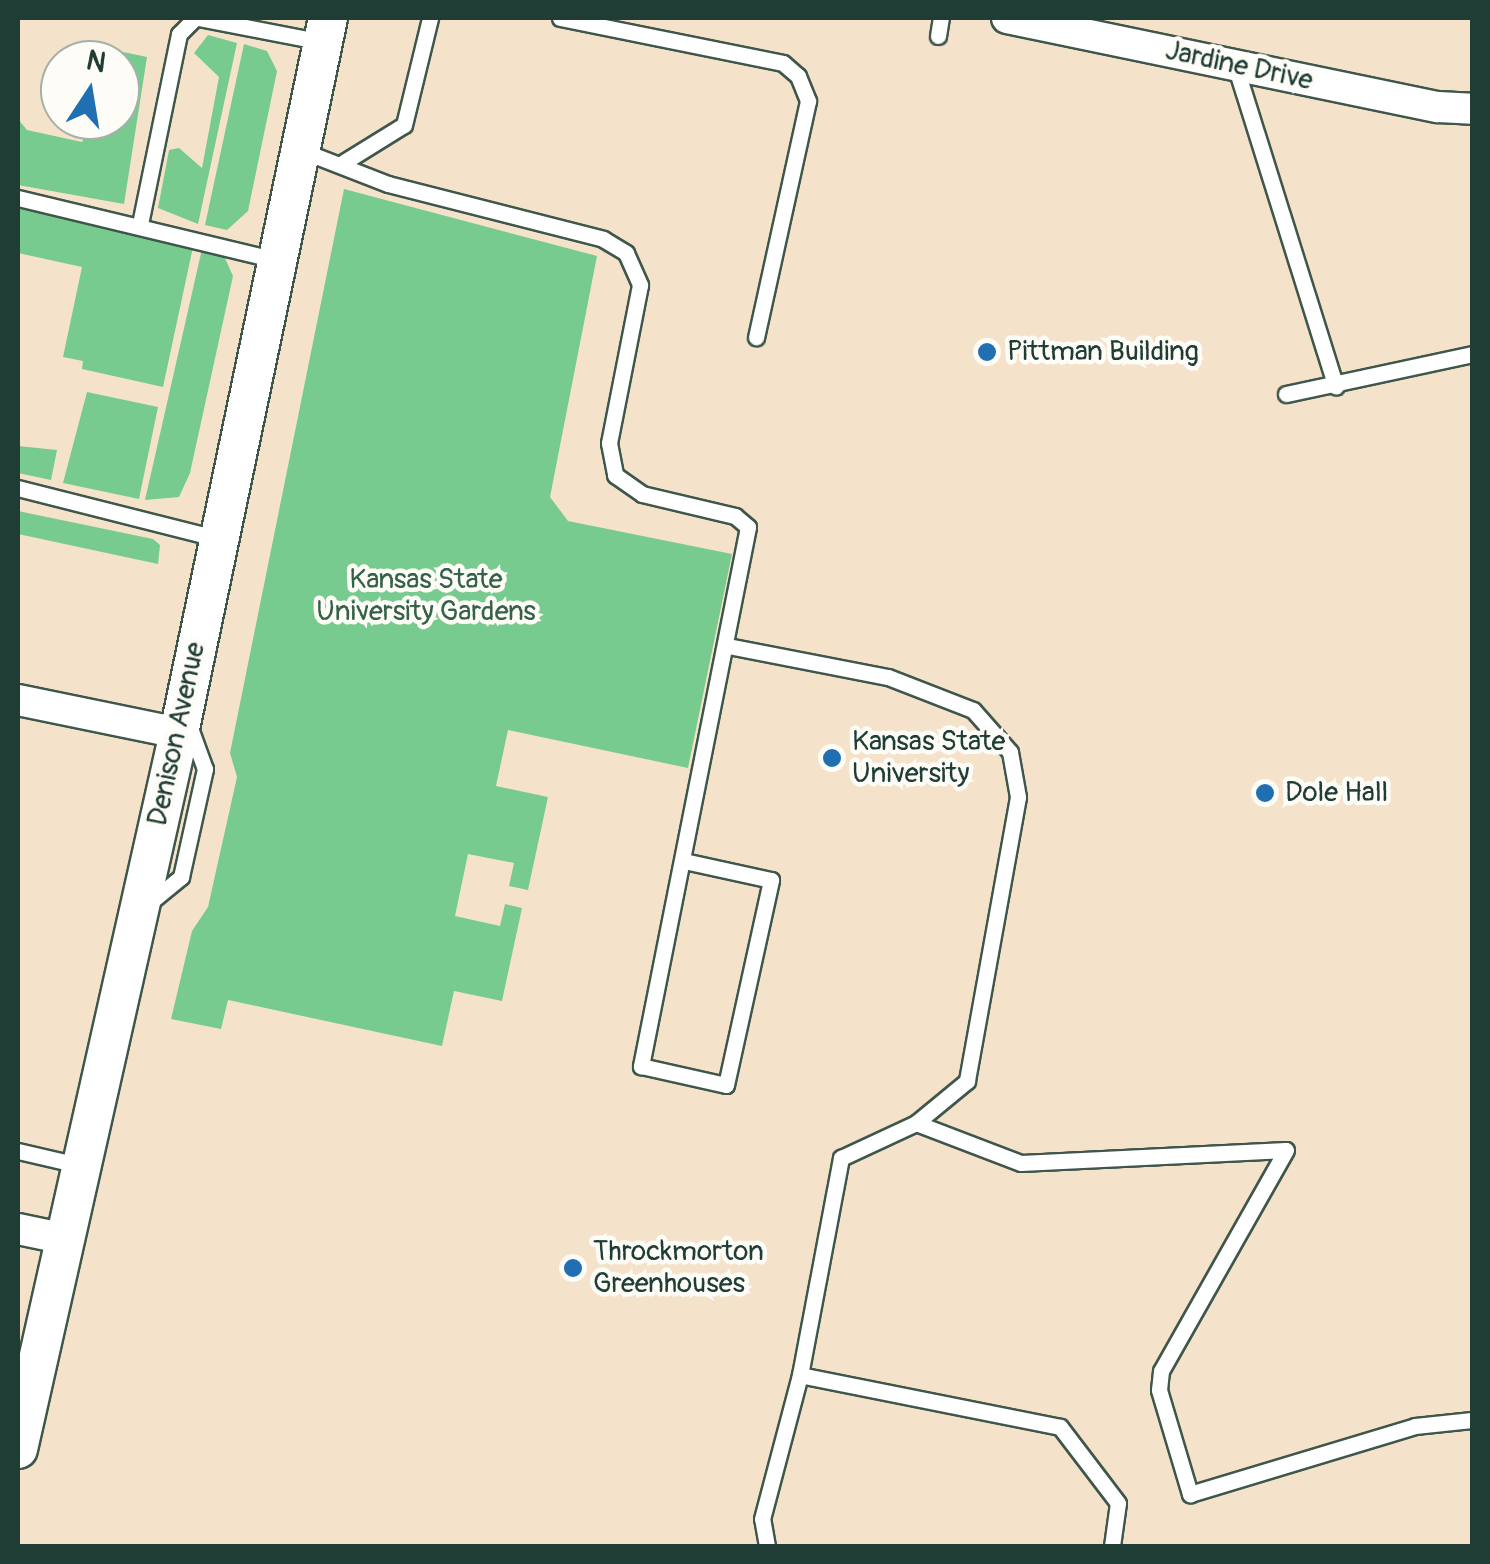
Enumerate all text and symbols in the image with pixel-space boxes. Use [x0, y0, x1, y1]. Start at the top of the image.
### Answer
street label: Jardine Drive [1162, 34, 1316, 98]
north arrow [40, 40, 140, 140]
text: N [83, 43, 109, 81]
place label: Pittman Building [1007, 335, 1199, 369]
marker: Pittman Building [976, 341, 998, 363]
park label: Kansas State University Gardens [316, 563, 536, 629]
street label: Denison Avenue [141, 639, 213, 829]
place label: Kansas State University [852, 725, 1005, 791]
marker: Kansas State University [821, 747, 843, 769]
place label: Dole Hall [1285, 776, 1388, 810]
marker: Dole Hall [1254, 782, 1276, 804]
place label: Throckmorton Greenhouses [593, 1235, 764, 1301]
marker: Throckmorton Greenhouses [562, 1257, 584, 1279]

